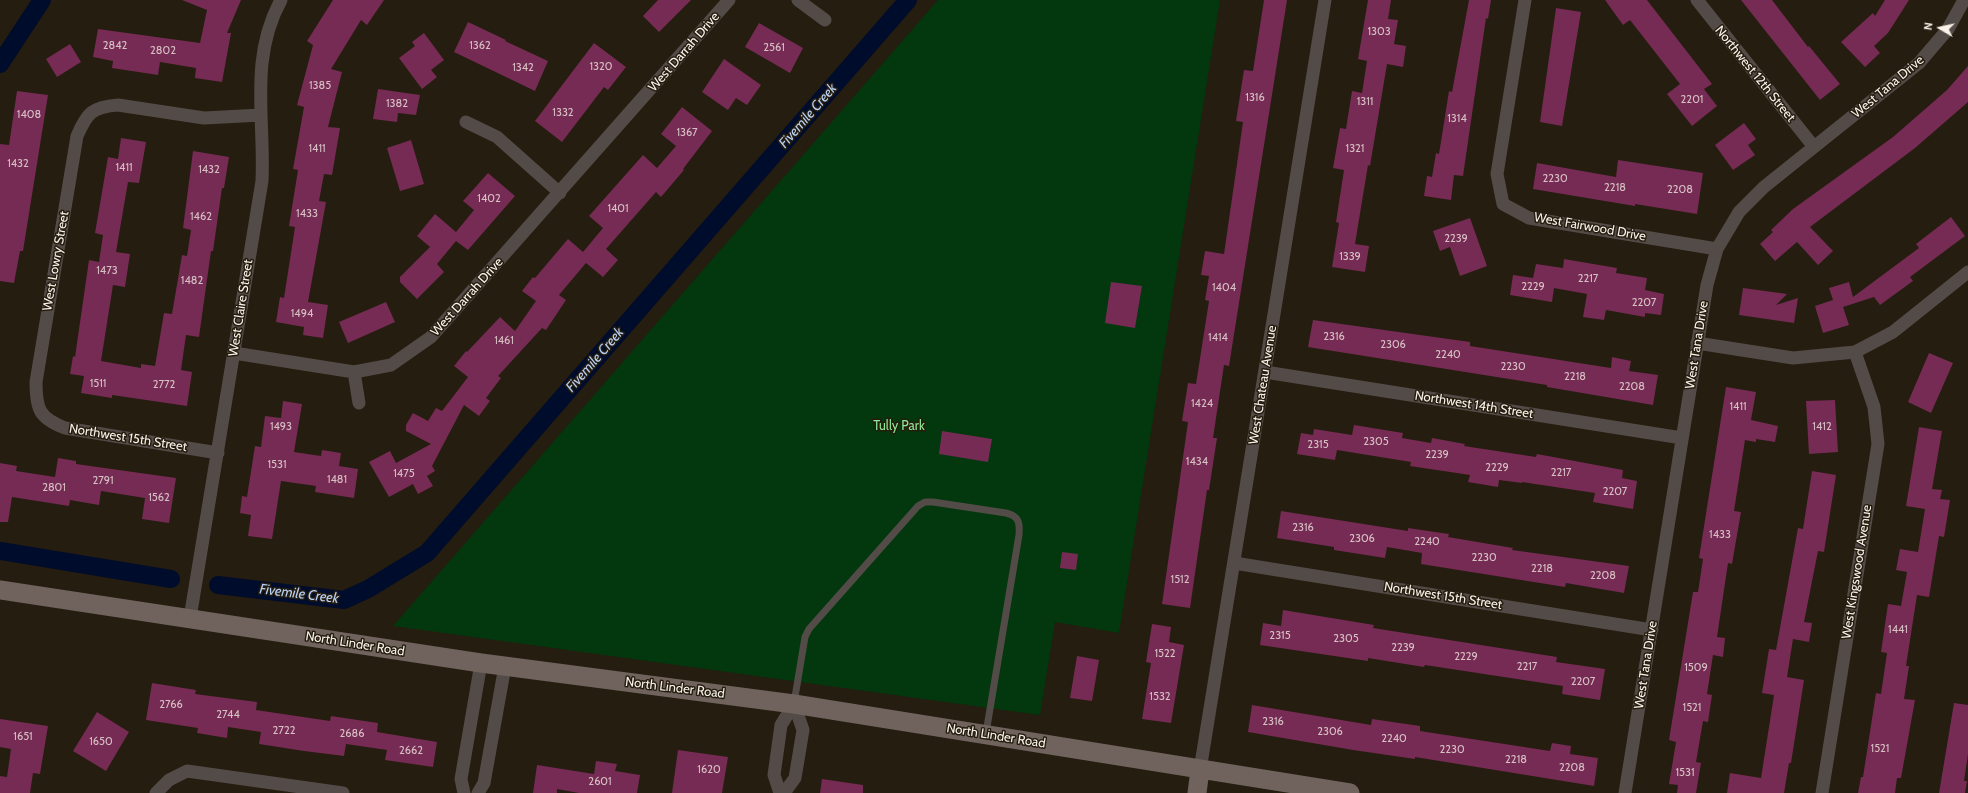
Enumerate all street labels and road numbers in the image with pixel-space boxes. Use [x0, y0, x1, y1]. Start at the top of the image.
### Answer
street label: West Darrah Drive [645, 9, 723, 95]
street label: Northwest 12th Street [1711, 23, 1799, 125]
street label: West Tana Drive [1849, 52, 1927, 122]
street label: West Fairwood Drive [1533, 209, 1647, 245]
street label: West Lowry Street [40, 210, 72, 312]
street label: West Darrah Drive [428, 255, 506, 339]
street label: West Claire Street [226, 258, 256, 358]
street label: West Tana Drive [1682, 300, 1712, 390]
street label: West Chateau Avenue [1246, 324, 1280, 446]
street label: Northwest 14th Street [1414, 388, 1534, 422]
street label: Northwest 15th Street [68, 421, 188, 455]
street label: West Kingswood Avenue [1839, 504, 1875, 640]
street label: Northwest 15th Street [1383, 579, 1503, 613]
street label: West Tana Drive [1631, 620, 1661, 710]
street label: North Linder Road [304, 628, 406, 660]
street label: North Linder Road [624, 674, 726, 702]
street label: North Linder Road [945, 720, 1047, 752]

